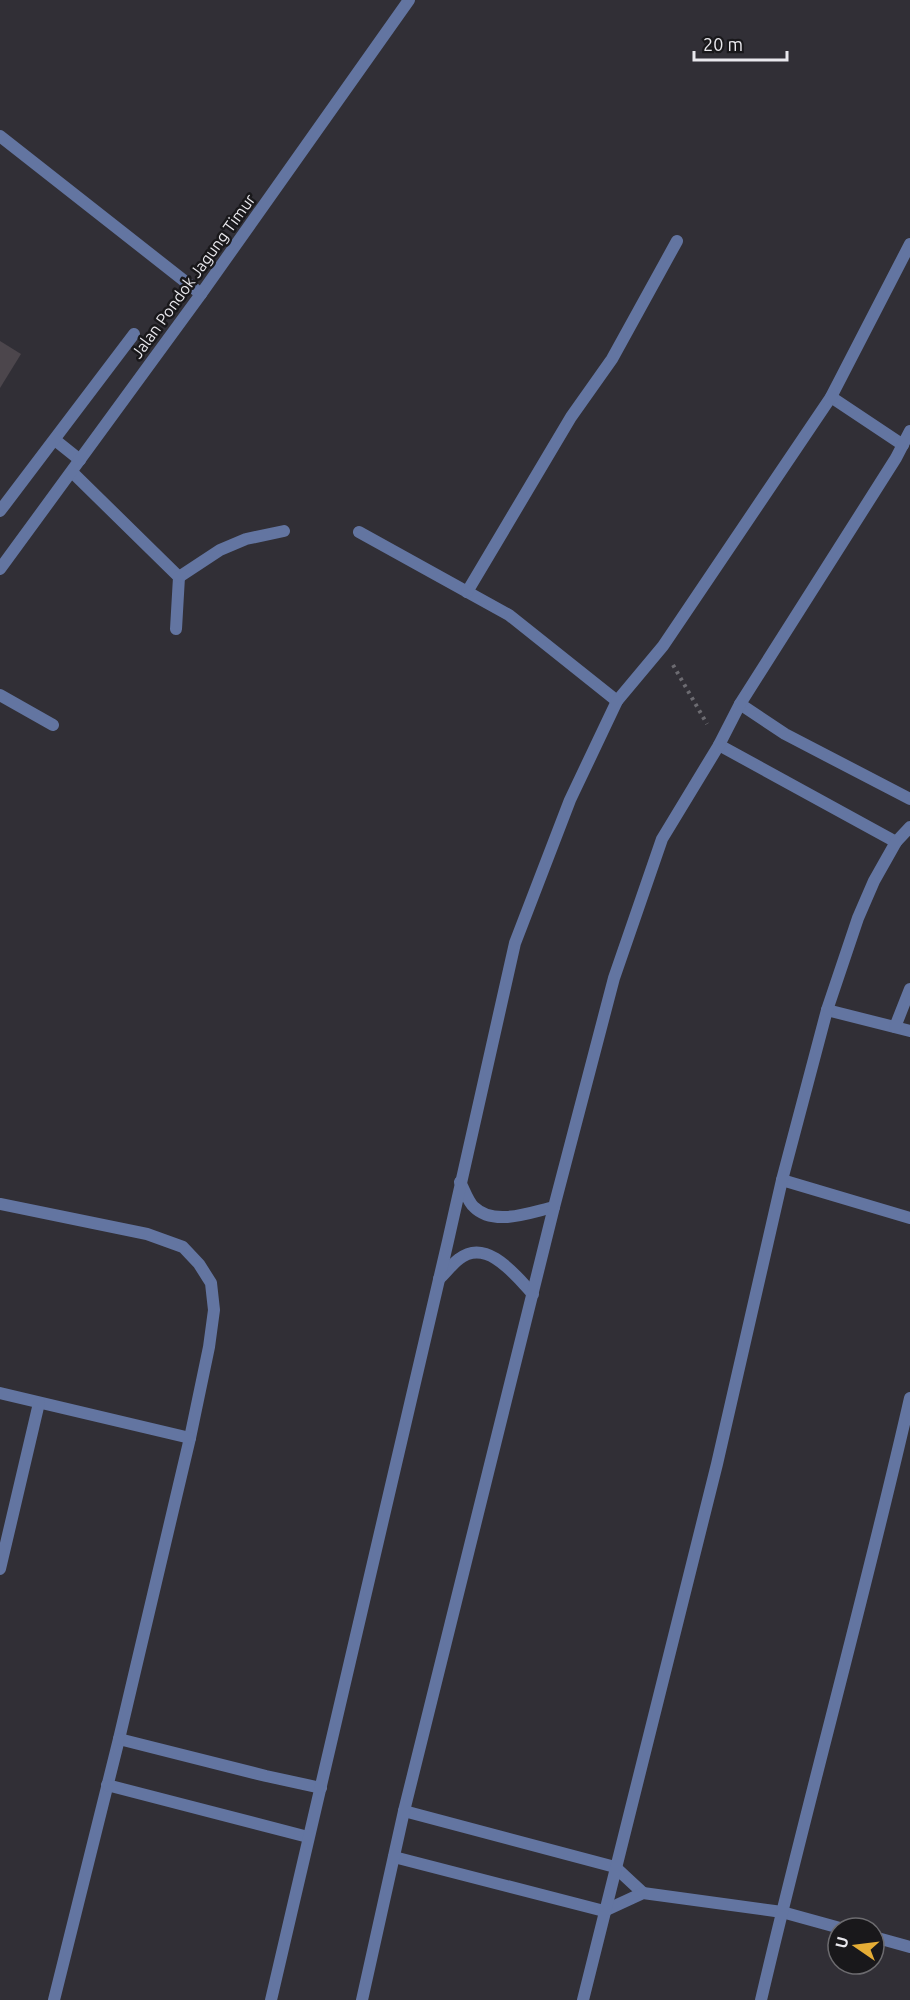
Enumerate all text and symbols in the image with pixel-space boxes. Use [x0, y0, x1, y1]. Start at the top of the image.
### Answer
scale bar [694, 24, 787, 62]
text: 20 m [703, 34, 743, 54]
street label: Jalan Pondok Jagung Timur [127, 191, 259, 361]
north arrow [826, 1916, 886, 1976]
text: U [831, 1935, 852, 1950]

